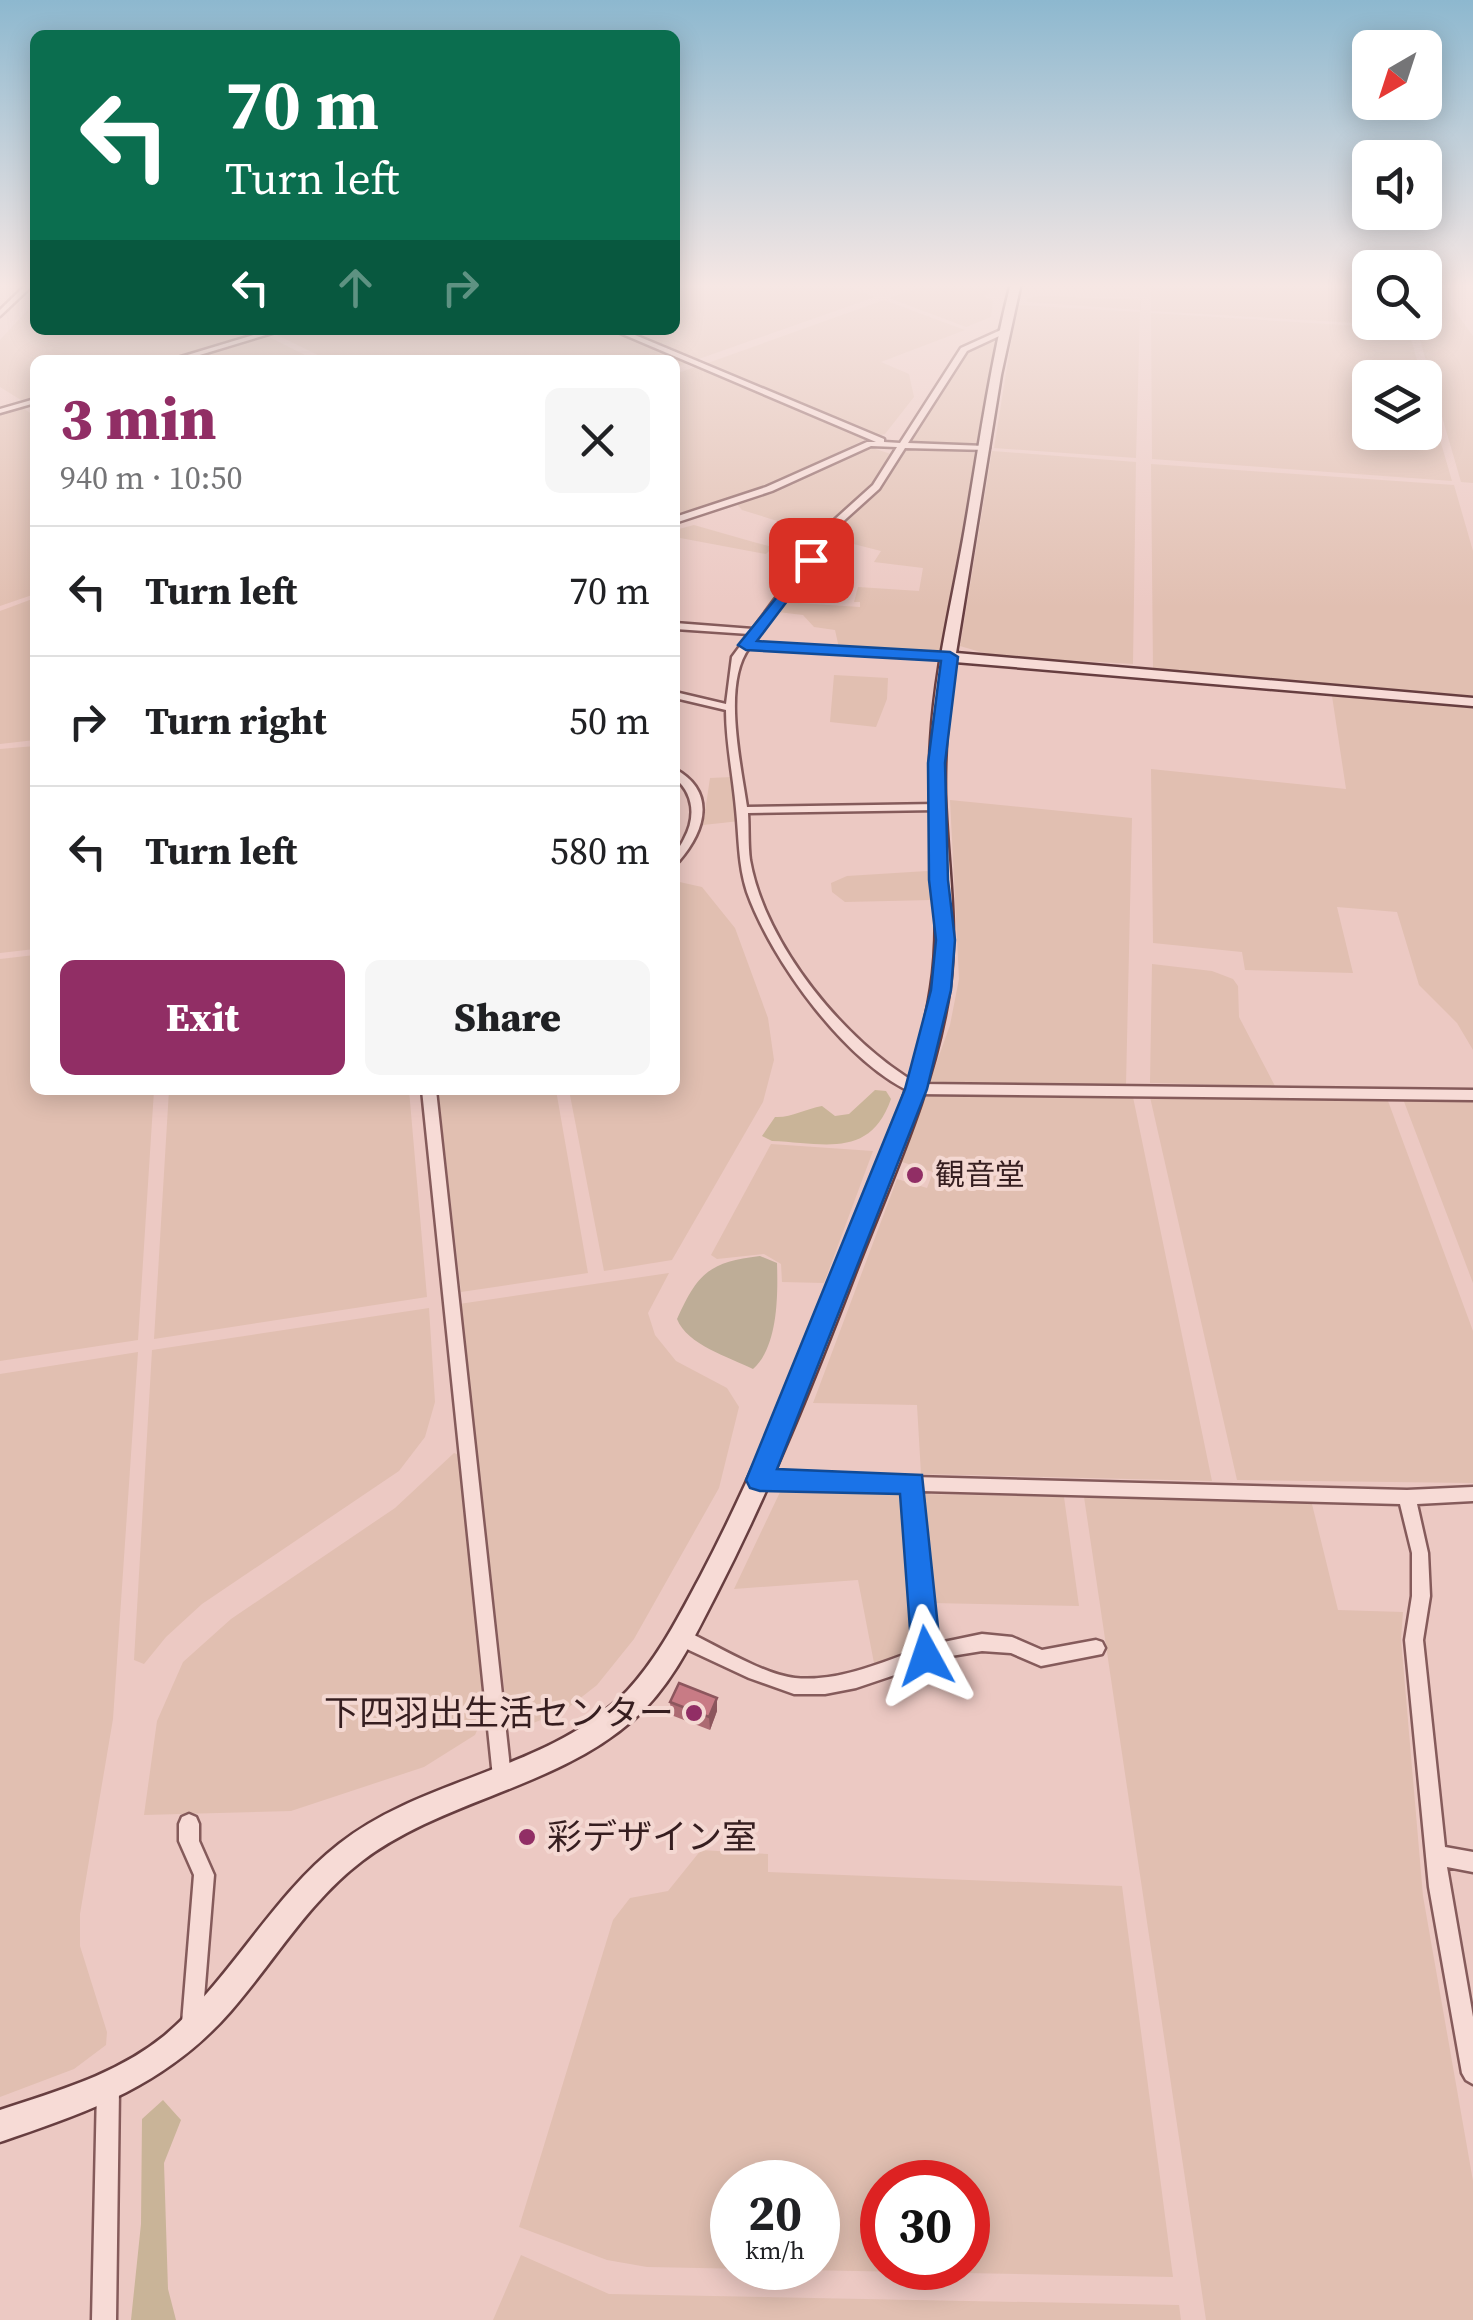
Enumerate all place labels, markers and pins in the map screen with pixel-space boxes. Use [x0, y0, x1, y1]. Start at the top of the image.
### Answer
pin [769, 518, 854, 603]
place label: 観音堂 [935, 1154, 1025, 1195]
marker: 観音堂 [904, 1164, 926, 1186]
place label: 下四羽出生活センター [324, 1689, 674, 1737]
marker: 下四羽出生活センター [683, 1702, 705, 1724]
place label: 彩デザイン室 [547, 1813, 757, 1861]
marker: 彩デザイン室 [516, 1826, 538, 1848]

